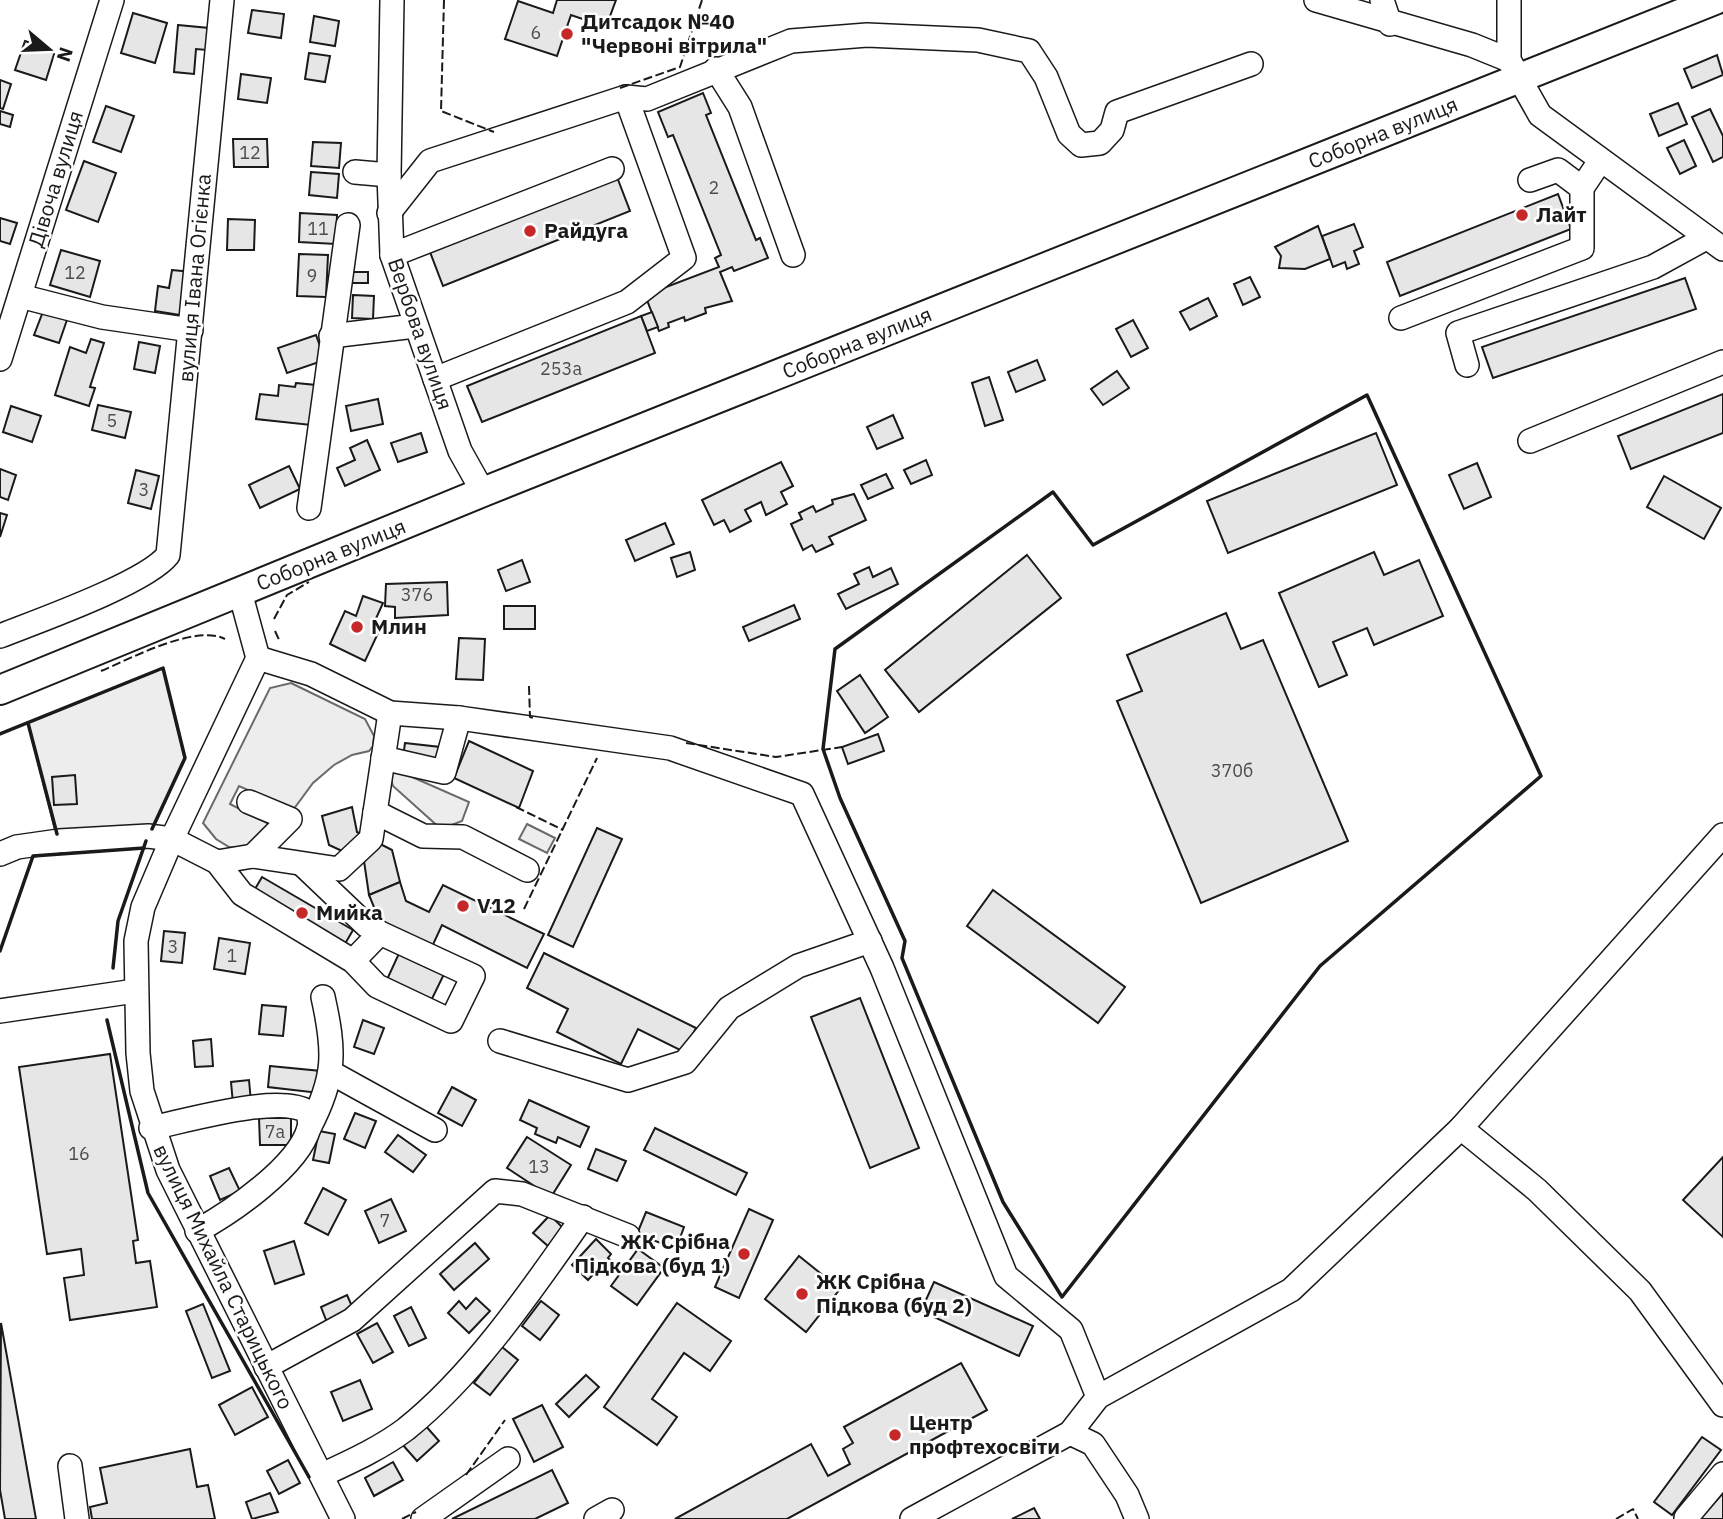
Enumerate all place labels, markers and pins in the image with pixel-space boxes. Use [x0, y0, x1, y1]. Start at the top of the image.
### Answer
place label: Дитсадок №40 "Червоні вітрила" [581, 7, 767, 59]
marker: Дитсадок №40 "Червоні вітрила" [559, 26, 575, 42]
place label: Лайт [1536, 200, 1587, 228]
marker: Лайт [1514, 207, 1530, 223]
place label: Райдуга [544, 216, 628, 244]
marker: Райдуга [522, 223, 538, 239]
place label: Млин [371, 612, 427, 640]
marker: Млин [349, 619, 365, 635]
place label: V12 [477, 891, 516, 919]
place label: Мийка [316, 898, 383, 926]
marker: V12 [455, 898, 471, 914]
marker: Мийка [294, 905, 310, 921]
place label: ЖК Срібна Підкова (буд 1) [574, 1227, 730, 1279]
marker: ЖК Срібна Підкова (буд 1) [736, 1246, 752, 1262]
place label: ЖК Срібна Підкова (буд 2) [816, 1267, 972, 1319]
marker: ЖК Срібна Підкова (буд 2) [794, 1286, 810, 1302]
place label: Центр профтехосвіти [909, 1408, 1060, 1460]
marker: Центр профтехосвіти [887, 1427, 903, 1443]

